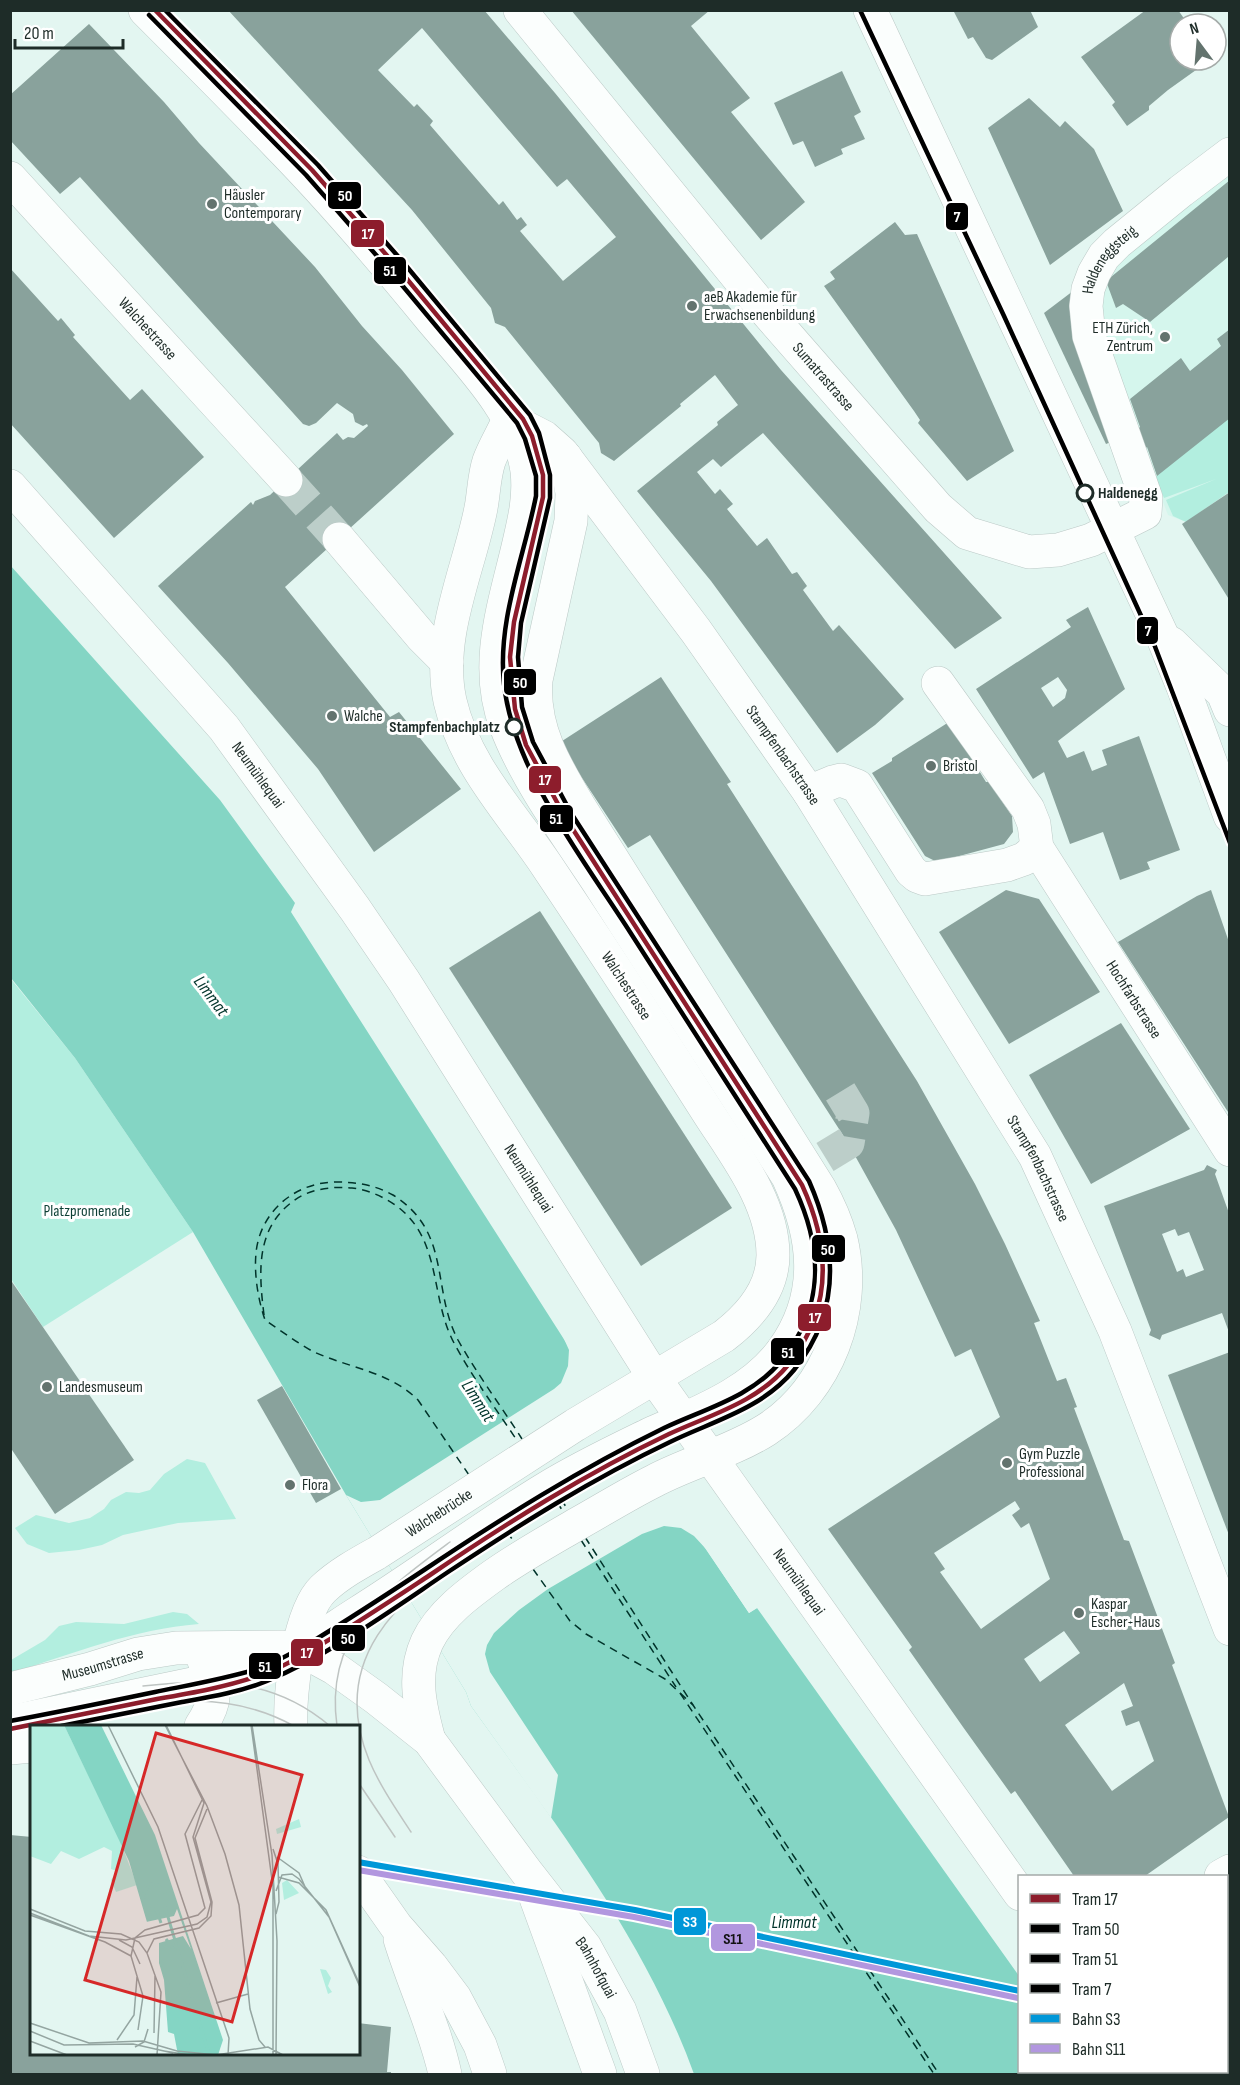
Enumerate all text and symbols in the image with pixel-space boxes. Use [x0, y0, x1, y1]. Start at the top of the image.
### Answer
scale bar [15, 12, 123, 50]
north arrow [1168, 12, 1228, 72]
text: N [1188, 19, 1201, 39]
text: 20 m [24, 23, 54, 44]
line badge: 50 [327, 181, 362, 210]
place label: Häusler Contemporary [224, 186, 301, 223]
text: 50 [338, 187, 352, 206]
marker: Häusler Contemporary [205, 197, 219, 211]
line badge: 7 [945, 202, 969, 231]
text: 7 [954, 208, 961, 227]
line badge: 17 [350, 219, 385, 248]
street label: Haldeneggsteig [1078, 221, 1141, 295]
text: 17 [361, 225, 375, 244]
line badge: 51 [373, 256, 407, 285]
text: 51 [383, 262, 397, 281]
place label: aeB Akademie für Erwachsenenbildung [704, 288, 815, 325]
street label: Walchestrasse [114, 293, 181, 364]
marker: aeB Akademie für Erwachsenenbildung [685, 299, 699, 313]
place label: ETH Zürich, Zentrum [1092, 319, 1153, 356]
marker: ETH Zürich, Zentrum [1158, 330, 1172, 344]
street label: Sumatrastrasse [788, 339, 858, 415]
marker: Haldenegg [1076, 484, 1094, 502]
place label: Haldenegg [1098, 484, 1158, 503]
line badge: 7 [1136, 616, 1159, 645]
text: 7 [1145, 622, 1152, 641]
line badge: 50 [503, 668, 537, 696]
text: 50 [513, 674, 527, 693]
street label: Stampfenbachstrasse [742, 702, 824, 809]
place label: Walche [344, 707, 383, 726]
marker: Walche [325, 709, 339, 723]
place label: Stampfenbachplatz [389, 718, 500, 737]
marker: Stampfenbachplatz [505, 718, 523, 736]
street label: Neumühlequai [228, 738, 288, 812]
place label: Bristol [943, 757, 978, 776]
marker: Bristol [924, 759, 938, 773]
line badge: 17 [528, 765, 562, 794]
text: 17 [538, 771, 552, 790]
line badge: 51 [539, 804, 574, 833]
text: 51 [549, 810, 563, 829]
street label: Walchestrasse [597, 948, 655, 1024]
street label: Hochfarbstrasse [1102, 957, 1166, 1042]
water label: Limmat [189, 972, 233, 1021]
street label: Stampfenbachstrasse [1003, 1112, 1073, 1225]
street label: Neumühlequai [500, 1141, 557, 1216]
park label: Platzpromenade [43, 1202, 131, 1221]
line badge: 50 [811, 1234, 846, 1263]
text: 50 [821, 1241, 835, 1260]
line badge: 17 [797, 1303, 832, 1332]
text: 17 [808, 1309, 822, 1328]
line badge: 51 [770, 1337, 805, 1366]
text: 51 [781, 1344, 795, 1363]
water label: Limmat [457, 1376, 499, 1426]
place label: Landesmuseum [59, 1378, 143, 1397]
marker: Landesmuseum [40, 1380, 54, 1394]
place label: Gym Puzzle Professional [1019, 1445, 1084, 1482]
marker: Gym Puzzle Professional [1000, 1456, 1014, 1470]
place label: Flora [302, 1476, 328, 1495]
marker: Flora [283, 1478, 297, 1492]
street label: Walchebrücke [402, 1484, 476, 1541]
street label: Neumühlequai [769, 1545, 829, 1619]
place label: Kaspar Escher-Haus [1091, 1595, 1160, 1632]
marker: Kaspar Escher-Haus [1072, 1606, 1086, 1620]
line badge: 50 [331, 1624, 366, 1652]
text: 50 [341, 1630, 355, 1649]
line badge: 17 [290, 1638, 324, 1667]
street label: Museumstrasse [60, 1644, 145, 1685]
text: 17 [300, 1644, 314, 1663]
line badge: 51 [248, 1652, 282, 1680]
text: 51 [258, 1658, 272, 1677]
inset map [30, 1725, 360, 2055]
legend [1018, 1875, 1228, 2073]
text: Tram 17 [1072, 1889, 1118, 1910]
line badge: S3 [673, 1907, 707, 1936]
water label: Limmat [771, 1912, 817, 1933]
text: S3 [683, 1913, 697, 1932]
text: Tram 50 [1072, 1919, 1119, 1940]
line badge: S11 [710, 1923, 756, 1952]
text: S11 [723, 1930, 744, 1949]
street label: Bahnhofquai [571, 1933, 621, 2002]
text: Tram 51 [1072, 1949, 1118, 1970]
text: Tram 7 [1072, 1979, 1112, 2000]
text: Bahn S3 [1072, 2009, 1121, 2030]
text: Bahn S11 [1072, 2039, 1126, 2060]

